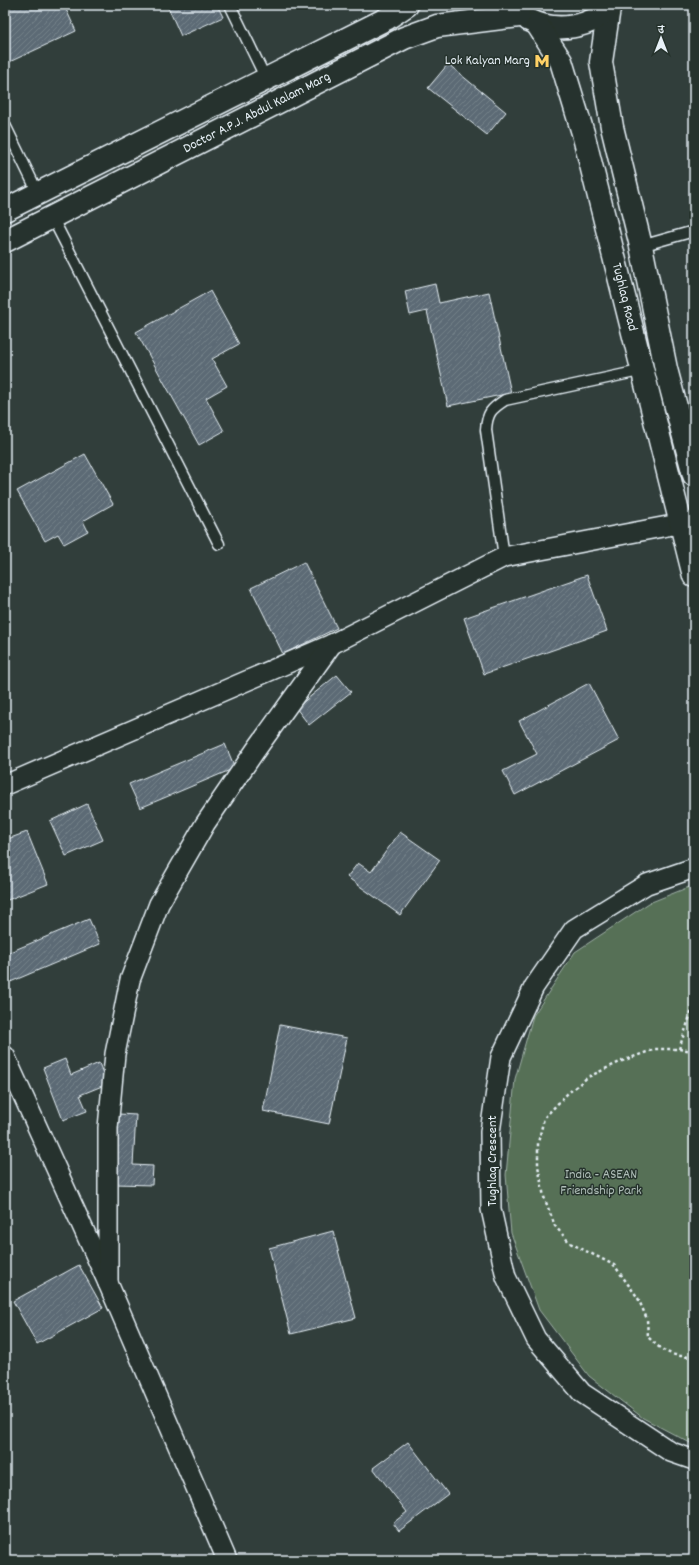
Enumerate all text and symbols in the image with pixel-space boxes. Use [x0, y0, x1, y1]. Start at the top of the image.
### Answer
north arrow [641, 18, 681, 58]
text: उ [657, 22, 665, 38]
place label: Lok Kalyan Marg [445, 51, 530, 71]
metro station icon: Lok Kalyan Marg [533, 52, 551, 70]
street label: Doctor A.P.J. Abdul Kalam Marg [180, 67, 334, 159]
street label: Tughlaq Road [606, 261, 642, 333]
street label: Tughlaq Crescent [483, 1115, 503, 1207]
park label: India - ASEAN Friendship Park [560, 1165, 642, 1201]

